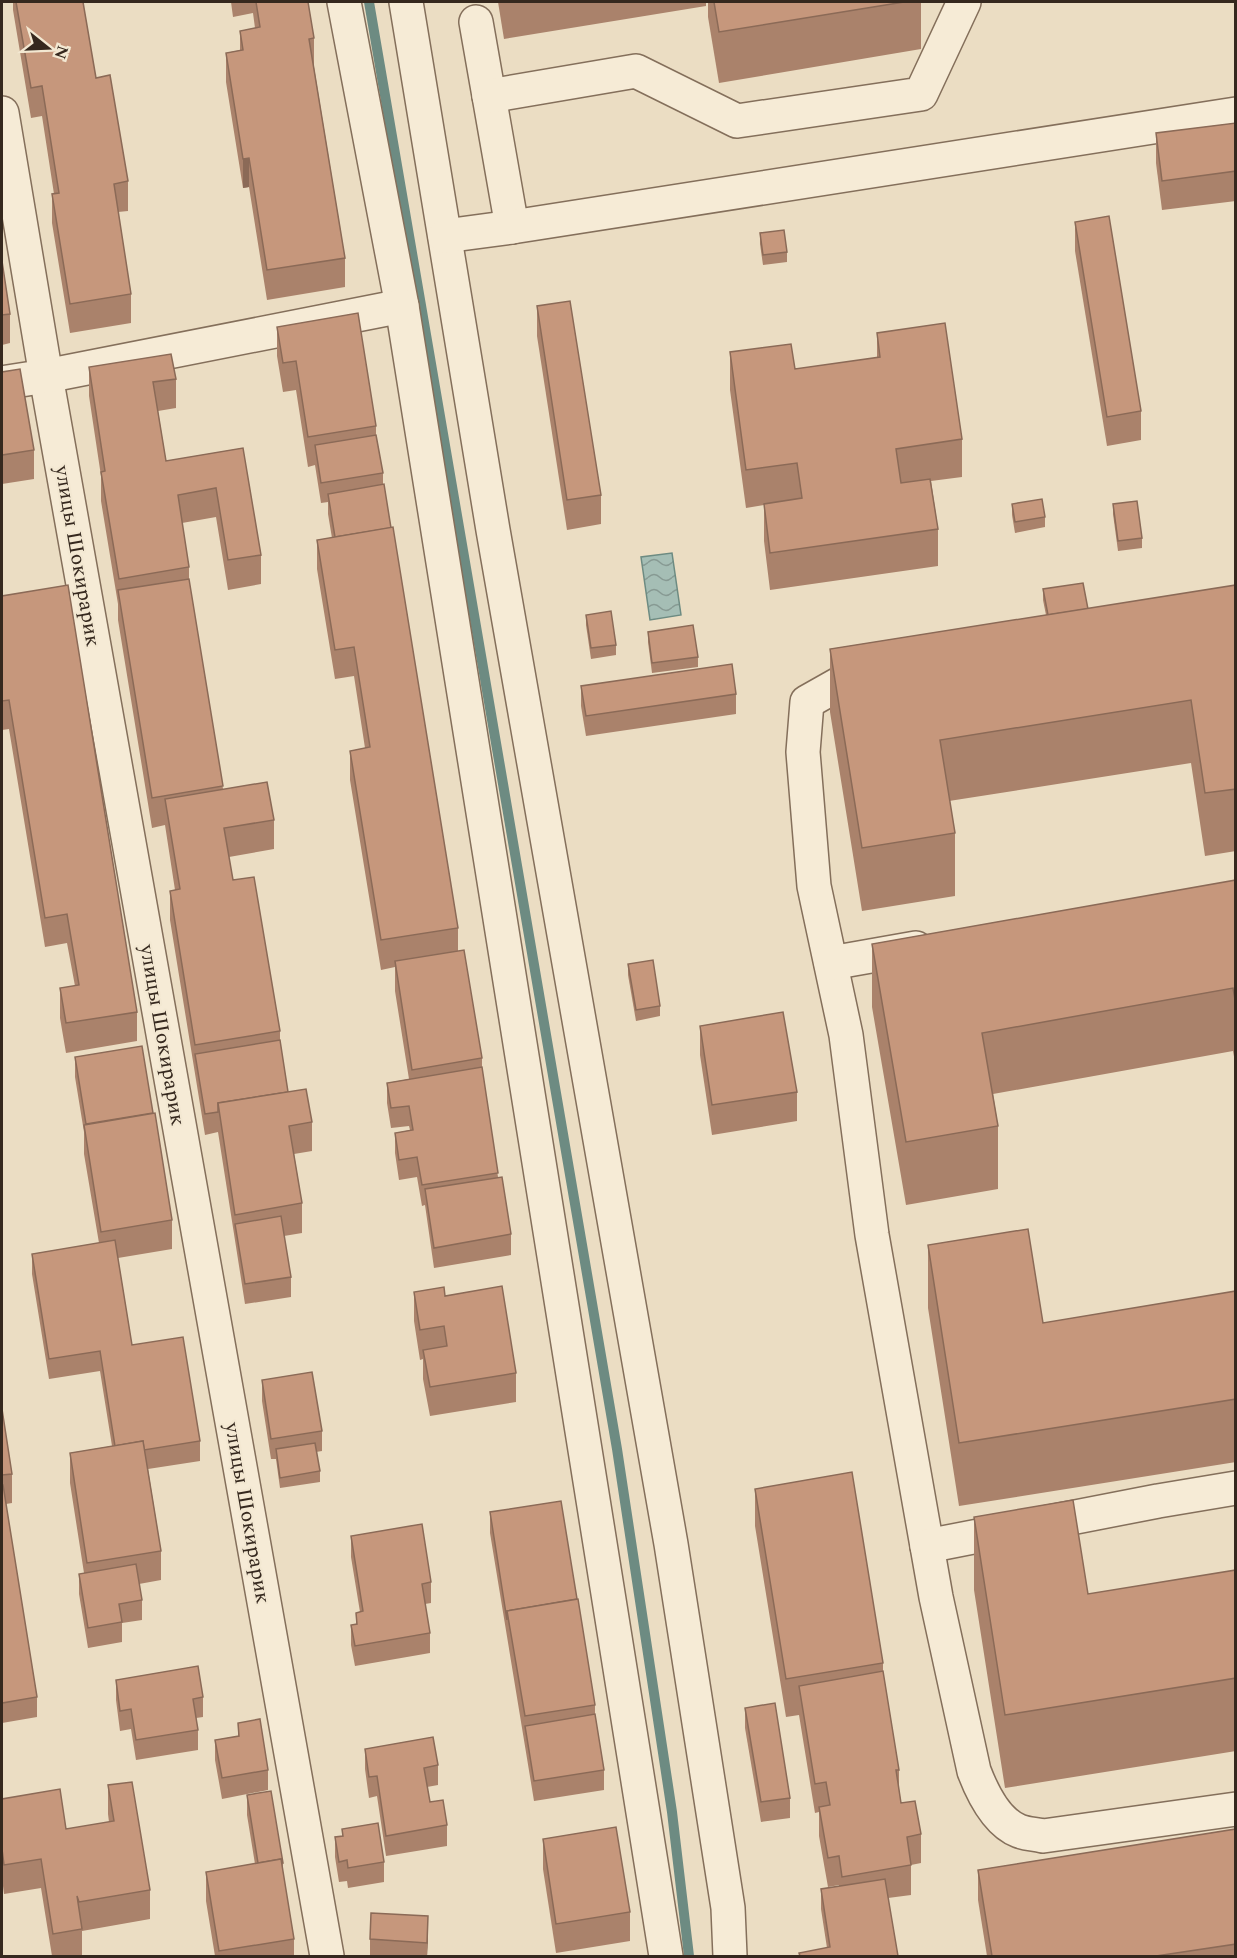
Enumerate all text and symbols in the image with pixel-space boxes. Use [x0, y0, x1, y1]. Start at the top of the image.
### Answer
north arrow [18, 18, 78, 78]
text: N [48, 42, 75, 62]
street label: улицы Шокирарик [45, 462, 109, 650]
street label: улицы Шокирарик [130, 941, 194, 1129]
street label: улицы Шокирарик [215, 1419, 279, 1607]

